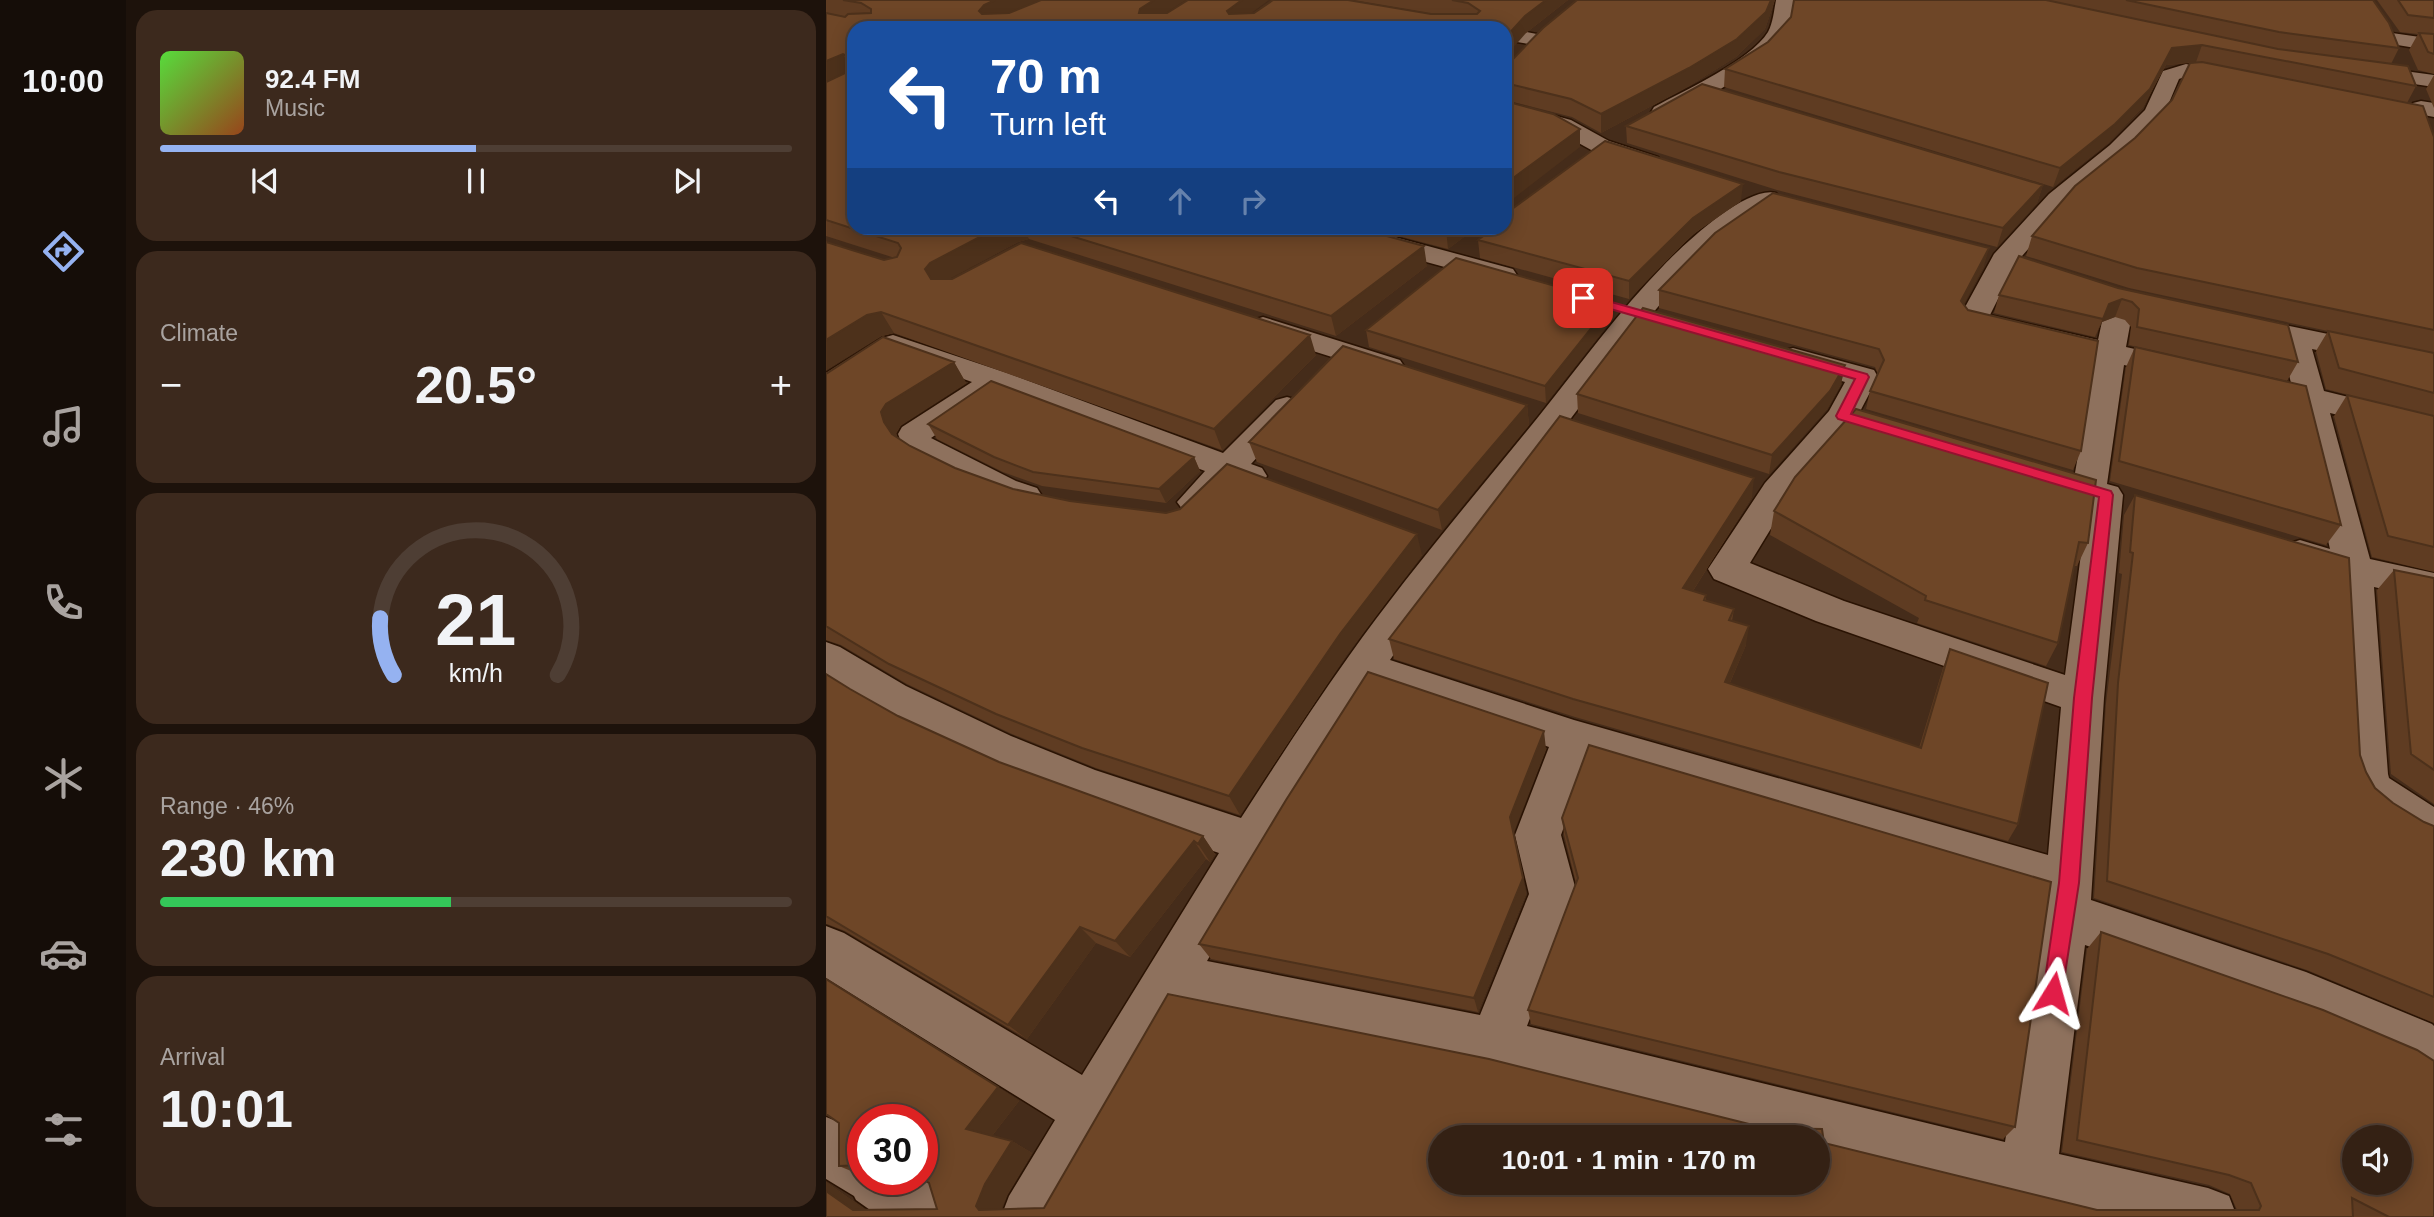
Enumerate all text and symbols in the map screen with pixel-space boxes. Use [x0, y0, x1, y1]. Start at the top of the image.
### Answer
icon: left [875, 49, 966, 140]
text: 70 m [990, 49, 1102, 103]
text: 10:00 [22, 63, 104, 99]
text: 92.4 FM [265, 64, 360, 94]
text: Music [265, 95, 325, 121]
text: Turn left [990, 106, 1106, 142]
icon: previous [246, 162, 284, 200]
icon: pause [457, 162, 495, 200]
icon: next [668, 162, 706, 200]
icon: left [1088, 182, 1126, 220]
icon: ahead [1161, 182, 1199, 220]
icon: right [1234, 182, 1272, 220]
icon: directions [39, 227, 88, 276]
pin [1553, 268, 1613, 328]
icon: arrive [1564, 279, 1602, 317]
text: Climate [160, 320, 238, 346]
text: 20.5° [415, 356, 537, 414]
text: − [160, 364, 182, 406]
text: + [770, 364, 792, 406]
icon: music [39, 402, 88, 451]
icon: phone [39, 578, 88, 627]
text: 21 [436, 579, 516, 660]
text: km/h [449, 658, 503, 686]
icon: climate [39, 754, 88, 803]
text: Range · 46% [160, 793, 294, 819]
text: 230 km [160, 829, 336, 887]
icon: car [39, 929, 88, 978]
position arrow [2016, 956, 2090, 1030]
text: Arrival [160, 1044, 225, 1070]
text: 10:01 [160, 1080, 293, 1138]
speed limit sign: 30 [847, 1104, 938, 1195]
icon: filters [39, 1105, 88, 1154]
map controls [2342, 1125, 2412, 1195]
button: sound [2342, 1125, 2412, 1195]
text: 10:01 · 1 min · 170 m [1502, 1145, 1756, 1175]

